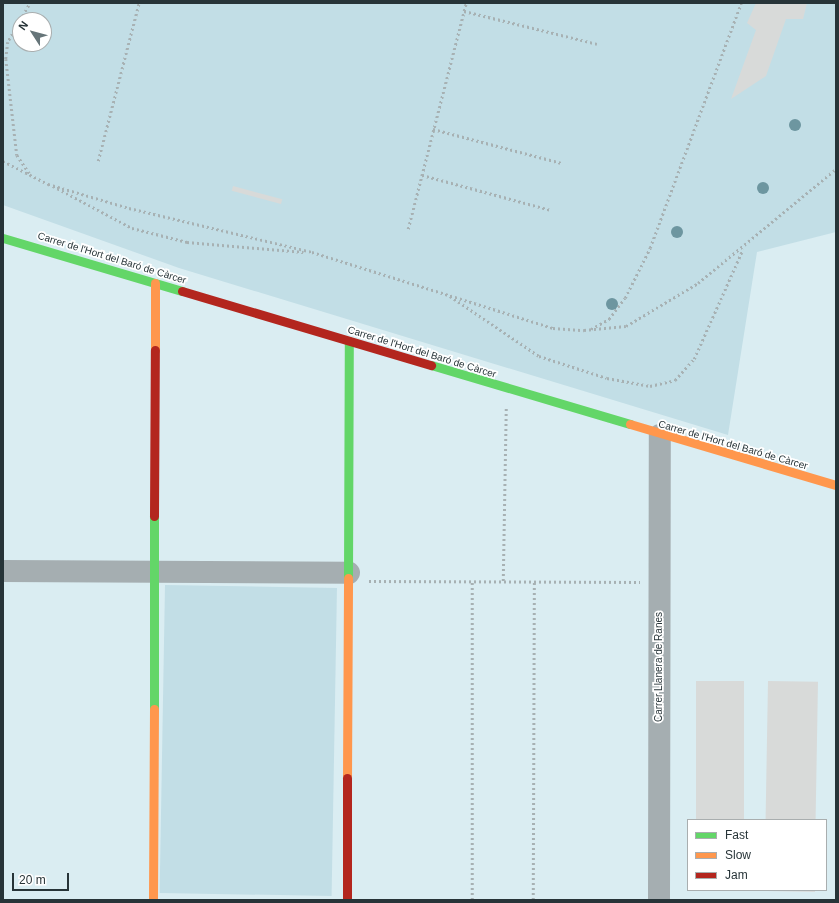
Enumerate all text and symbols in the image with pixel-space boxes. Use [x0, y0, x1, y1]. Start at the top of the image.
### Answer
north arrow [12, 12, 52, 52]
text: N [16, 19, 30, 32]
street label: Carrer de l'Hort del Baró de Càrcer [36, 230, 188, 286]
street label: Carrer de l'Hort del Baró de Càrcer [346, 324, 498, 380]
street label: Carrer de l'Hort del Baró de Càrcer [657, 418, 809, 472]
street label: Carrer Llanera de Ranes [653, 612, 665, 722]
legend [687, 819, 827, 891]
text: Fast [725, 828, 748, 842]
text: Slow [725, 848, 751, 862]
scale bar [14, 865, 71, 891]
text: Jam [725, 868, 748, 882]
text: 20 m [19, 873, 46, 887]

